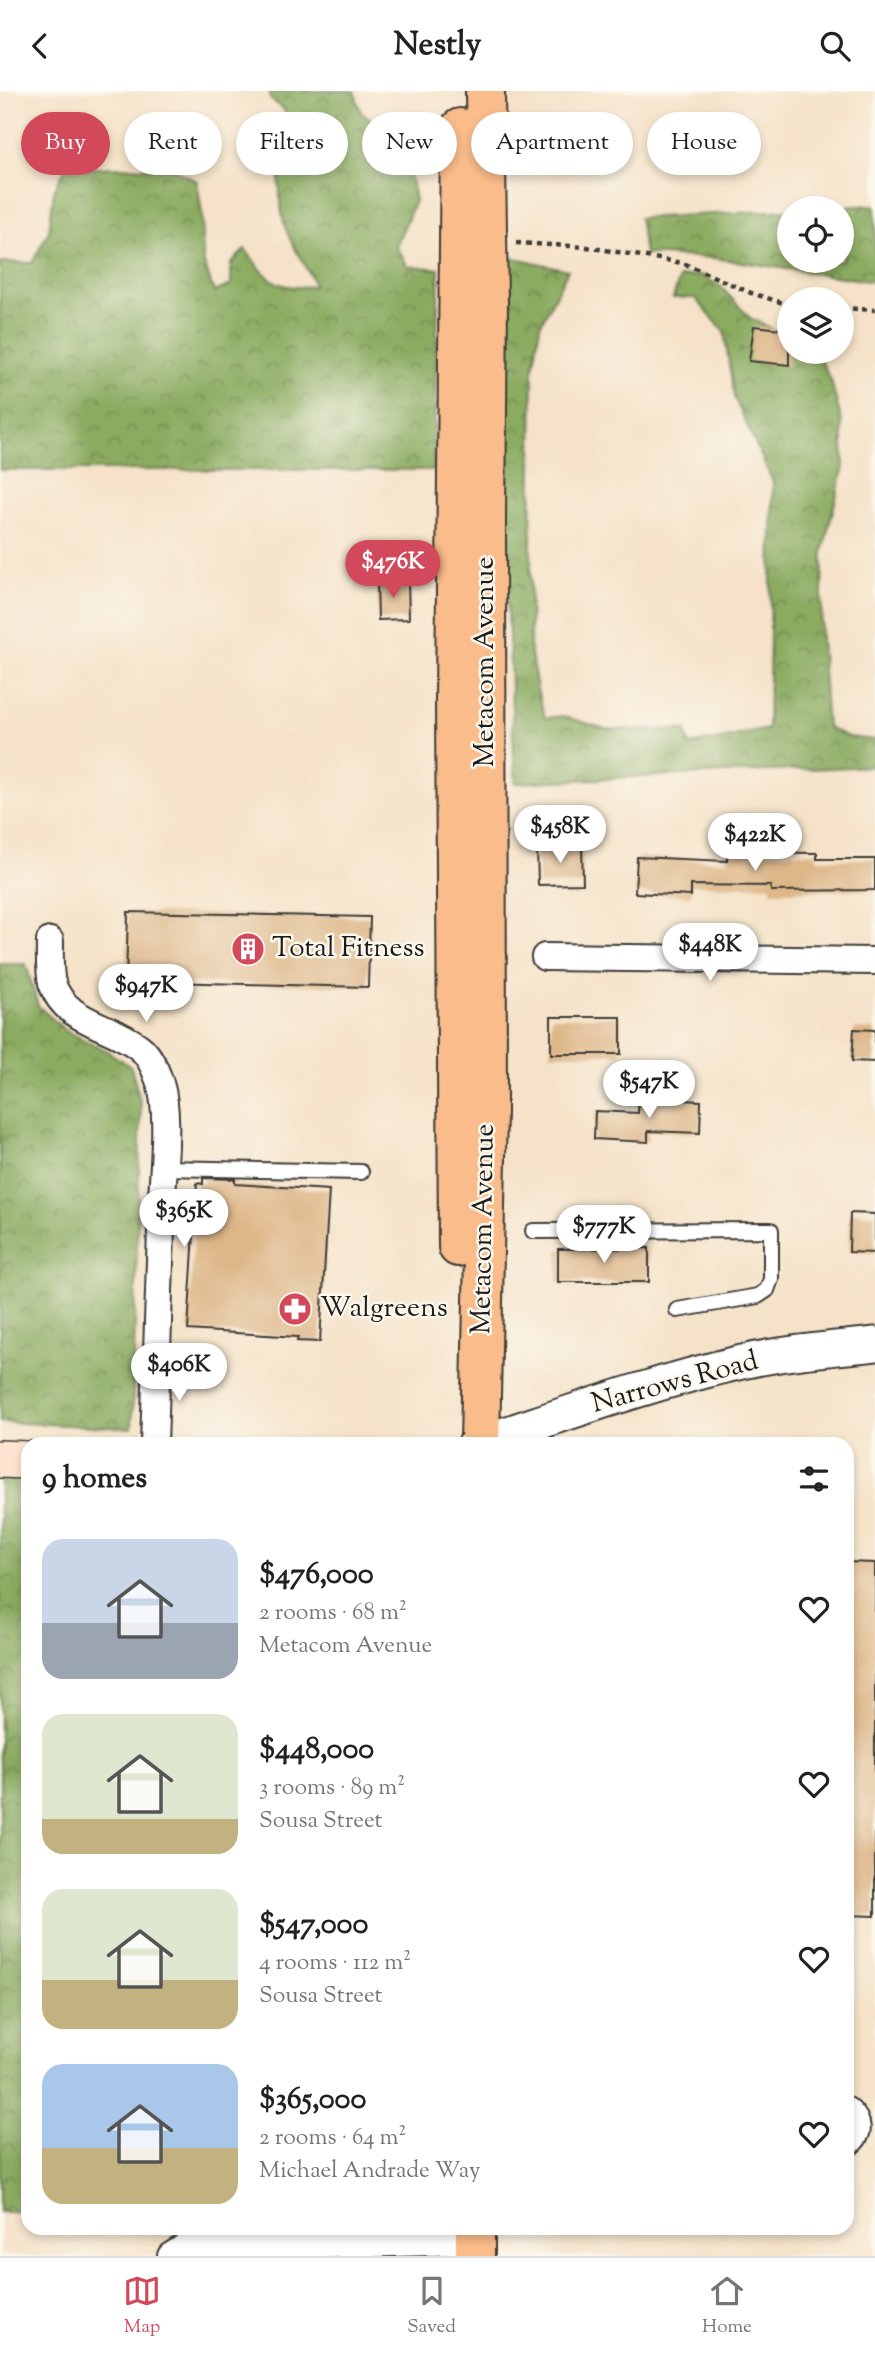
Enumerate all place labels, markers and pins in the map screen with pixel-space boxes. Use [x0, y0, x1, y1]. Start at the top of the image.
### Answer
pin: $476K [344, 540, 442, 600]
pin: $458K [511, 805, 609, 865]
pin: $422K [706, 813, 804, 873]
pin: $448K [661, 923, 759, 983]
place label: Total Fitness [272, 929, 424, 969]
building icon: Total Fitness [229, 930, 267, 968]
pin: $947K [97, 965, 195, 1024]
pin: $547K [600, 1061, 698, 1120]
pin: $365K [135, 1189, 233, 1249]
pin: $777K [555, 1205, 653, 1265]
place label: Walgreens [320, 1289, 448, 1329]
pharmacy icon: Walgreens [276, 1290, 314, 1328]
pin: $406K [130, 1343, 228, 1403]

